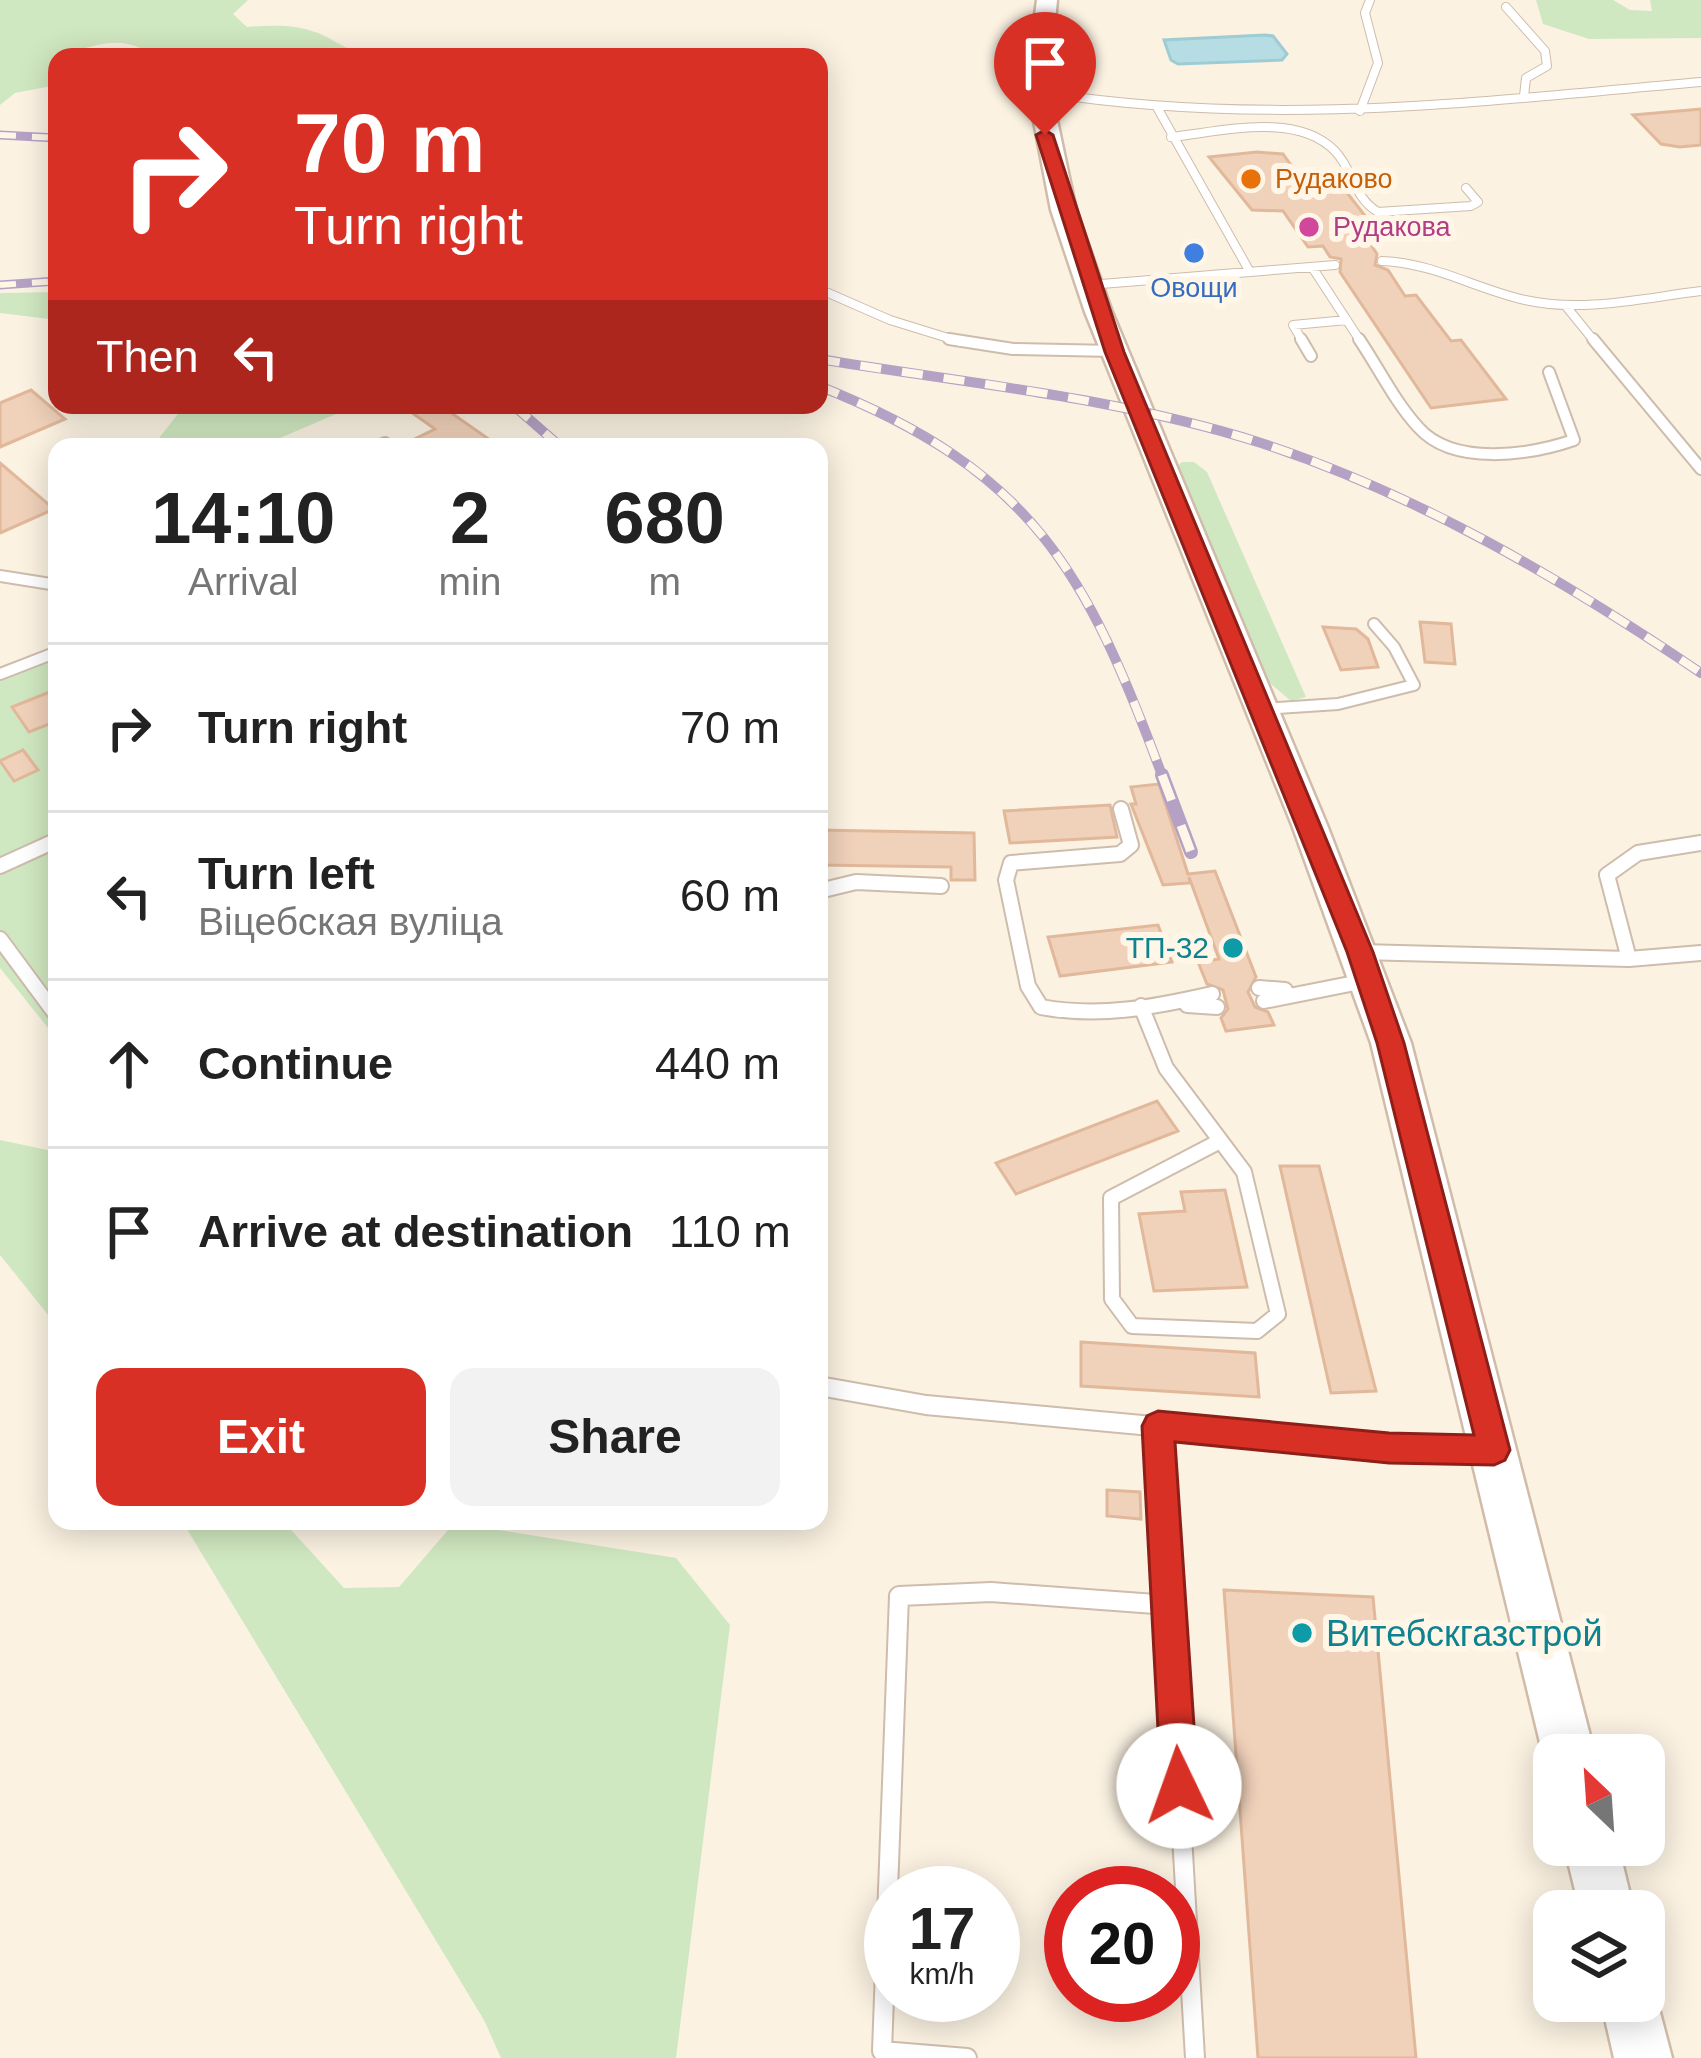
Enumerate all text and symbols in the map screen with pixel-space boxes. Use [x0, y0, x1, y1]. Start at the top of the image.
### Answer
pin [994, 12, 1096, 135]
icon: arrive [1012, 30, 1078, 96]
icon: right [96, 96, 252, 252]
text: 70 m [294, 96, 485, 190]
place label: Рудаково [1275, 164, 1393, 194]
marker: Рудаково [1238, 166, 1264, 192]
text: Turn right [294, 195, 523, 255]
place label: Рудакова [1333, 212, 1452, 242]
marker: Рудакова [1296, 214, 1322, 240]
marker: Овощи [1181, 240, 1207, 266]
place label: Овощи [1150, 273, 1238, 303]
icon: left [223, 324, 289, 390]
text: Then [96, 331, 199, 382]
text: 14:10 [151, 478, 335, 558]
text: 2 [450, 478, 490, 558]
text: 680 [605, 478, 725, 558]
text: Arrival [188, 560, 299, 603]
text: min [439, 560, 501, 603]
text: m [648, 560, 681, 603]
icon: right [96, 695, 162, 761]
text: Turn right [198, 702, 407, 753]
text: 70 m [680, 702, 780, 753]
text: Turn left [198, 848, 375, 899]
icon: left [96, 863, 162, 929]
text: 60 m [680, 870, 780, 921]
text: Віцебская вуліца [198, 900, 503, 943]
place label: ТП-32 [1126, 931, 1209, 964]
marker: ТП-32 [1220, 935, 1246, 961]
icon: ahead [96, 1031, 162, 1097]
text: Continue [198, 1038, 393, 1089]
text: 440 m [655, 1038, 780, 1089]
icon: arrive [96, 1199, 162, 1265]
text: Arrive at destination [198, 1206, 633, 1257]
text: 110 m [669, 1206, 791, 1257]
button: Exit [96, 1368, 426, 1506]
button: Share [450, 1368, 780, 1506]
place label: Витебскгазстрой [1326, 1613, 1603, 1654]
marker: Витебскгазстрой [1289, 1620, 1315, 1646]
position arrow [1116, 1723, 1242, 1849]
north arrow [1533, 1734, 1665, 1866]
map controls [1533, 1734, 1665, 2022]
speed limit sign: 20 [1044, 1866, 1200, 2022]
button: layers [1533, 1890, 1665, 2022]
text: 17 [909, 1895, 975, 1962]
text: km/h [909, 1957, 975, 1990]

